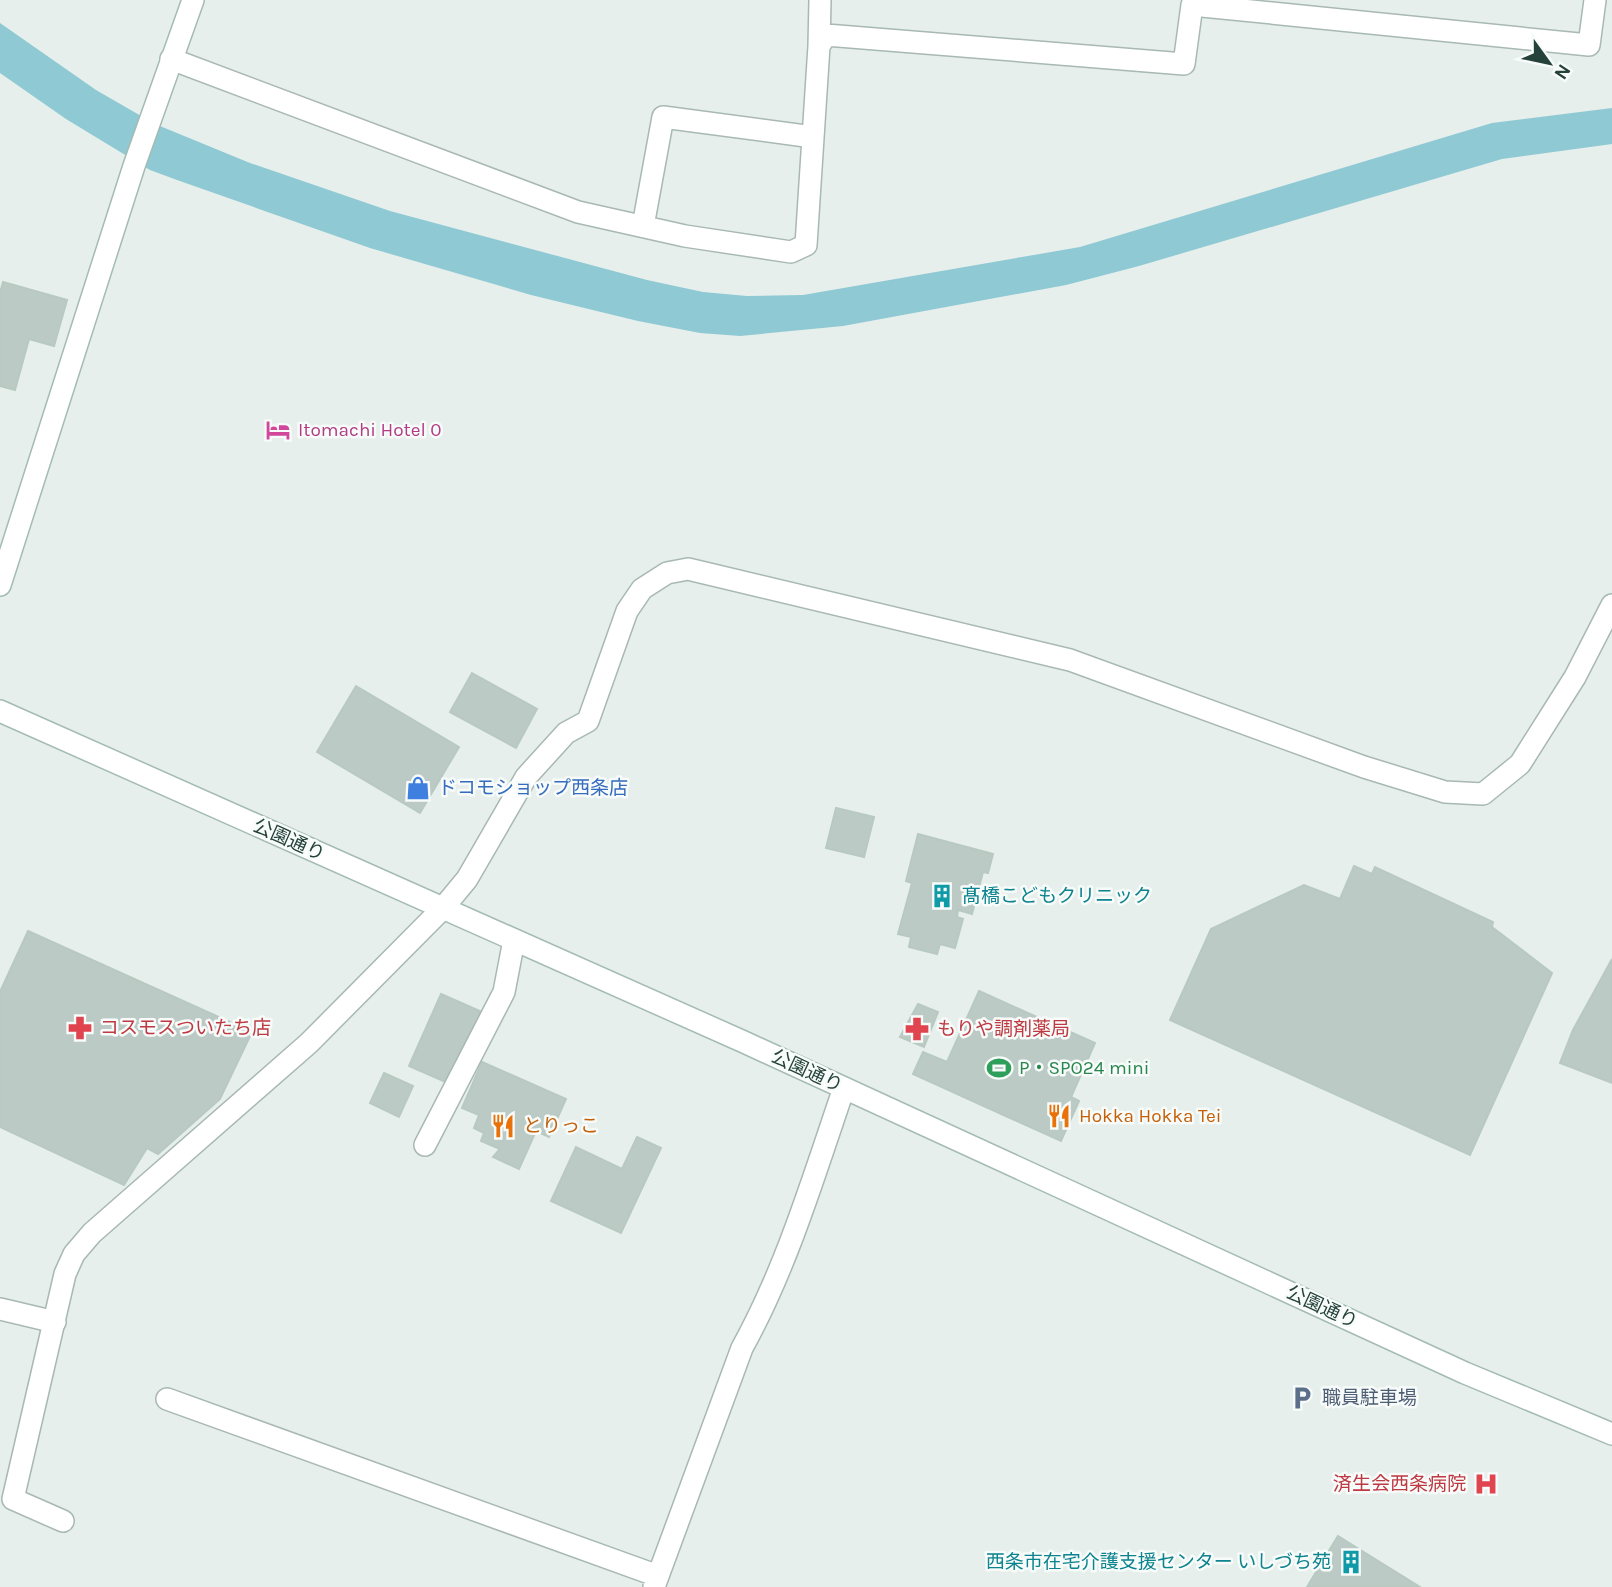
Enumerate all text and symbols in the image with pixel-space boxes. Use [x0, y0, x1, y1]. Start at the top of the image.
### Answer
north arrow [1514, 28, 1584, 98]
text: N [1549, 60, 1575, 83]
hotel icon: Itomachi Hotel 0 [264, 416, 292, 444]
place label: Itomachi Hotel 0 [298, 419, 442, 441]
shop icon: ドコモショップ西条店 [404, 774, 432, 802]
place label: ドコモショップ西条店 [438, 777, 628, 799]
street label: 公園通り [250, 814, 328, 866]
building icon: 髙橋こどもクリニック [928, 882, 956, 910]
place label: 髙橋こどもクリニック [962, 885, 1152, 907]
pharmacy icon: コスモスついたち店 [66, 1014, 94, 1042]
pharmacy icon: もりや調剤薬局 [903, 1015, 931, 1043]
place label: コスモスついたち店 [100, 1017, 271, 1039]
place label: もりや調剤薬局 [937, 1018, 1070, 1040]
street label: 公園通り [768, 1045, 846, 1097]
sports icon: P・SPO24 mini [985, 1054, 1013, 1082]
place label: P・SPO24 mini [1019, 1057, 1149, 1079]
restaurant icon: Hokka Hokka Tei [1045, 1102, 1073, 1130]
place label: Hokka Hokka Tei [1079, 1105, 1221, 1127]
restaurant icon: とりっこ [489, 1112, 517, 1140]
place label: とりっこ [523, 1115, 599, 1137]
street label: 公園通り [1283, 1281, 1361, 1333]
parking icon: 職員駐車場 [1288, 1384, 1316, 1412]
place label: 職員駐車場 [1322, 1387, 1417, 1409]
hospital icon: 済生会西条病院 [1472, 1470, 1500, 1498]
place label: 済生会西条病院 [1333, 1473, 1466, 1495]
building icon: 西条市在宅介護支援センター いしづち苑 [1337, 1548, 1365, 1576]
place label: 西条市在宅介護支援センター いしづち苑 [986, 1551, 1331, 1573]

